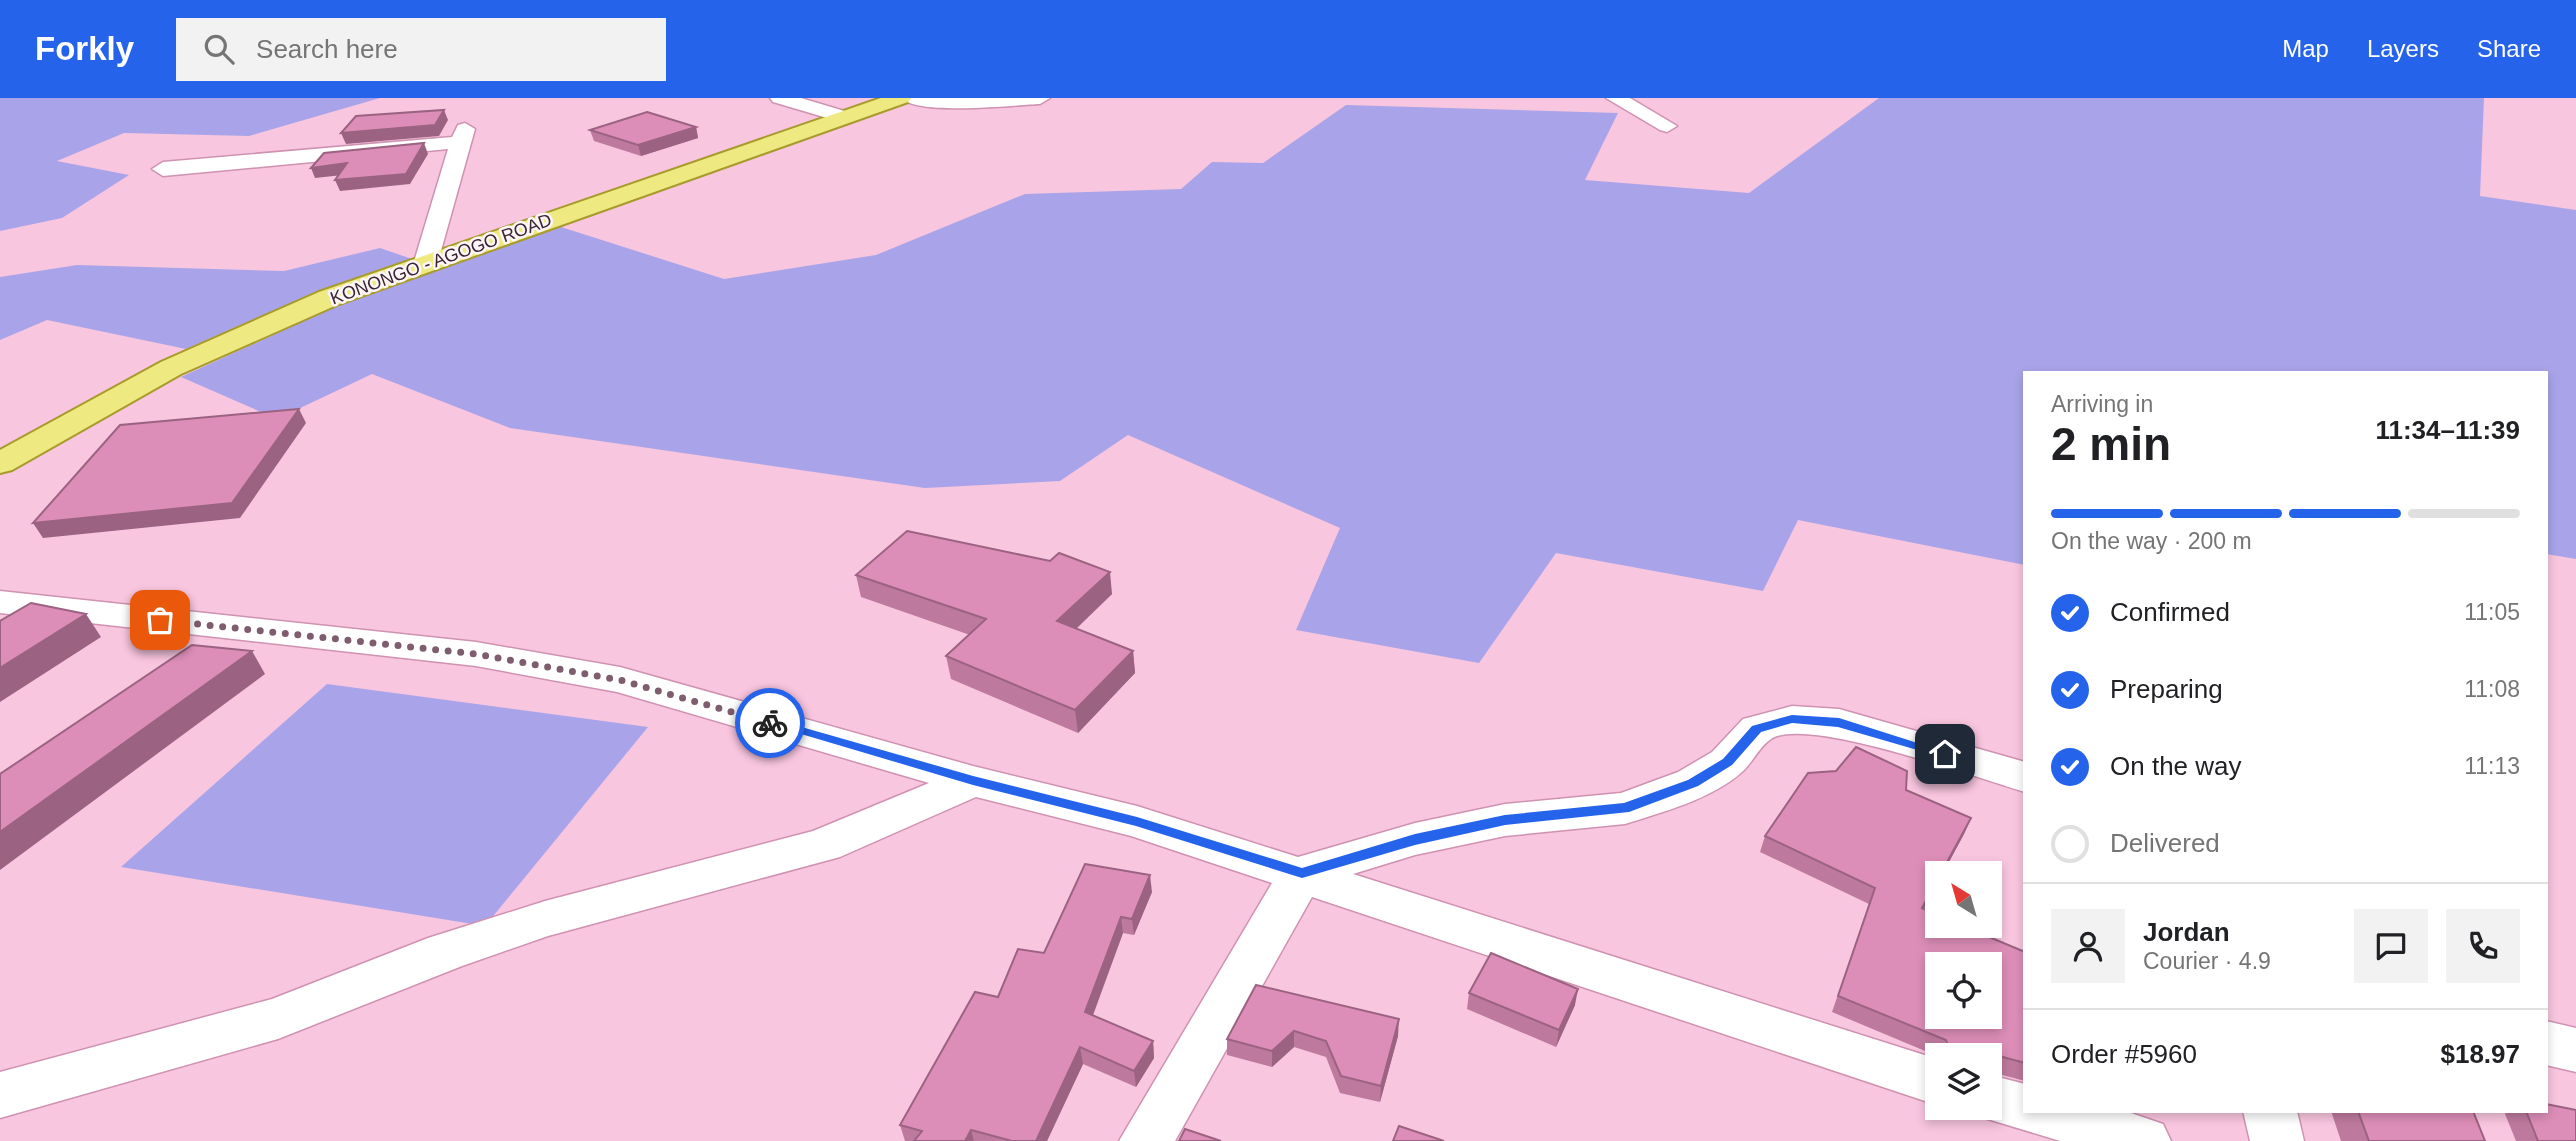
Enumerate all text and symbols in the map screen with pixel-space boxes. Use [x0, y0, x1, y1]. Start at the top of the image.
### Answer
search box [176, 18, 666, 81]
text: Forkly [35, 30, 134, 67]
icon: search [200, 30, 238, 68]
text: Search here [256, 34, 398, 64]
text: Map [2282, 35, 2329, 62]
text: Layers [2367, 35, 2439, 62]
text: Share [2477, 35, 2541, 62]
street label: KONONGO - AGOGO ROAD [328, 210, 554, 308]
text: Arriving in [2051, 391, 2153, 417]
text: 11:34–11:39 [2375, 415, 2520, 445]
text: 2 min [2051, 418, 2171, 470]
text: On the way · 200 m [2051, 528, 2252, 554]
pin [130, 590, 190, 650]
icon: check [2051, 594, 2089, 632]
text: Confirmed [2110, 597, 2230, 627]
text: 11:05 [2464, 599, 2520, 625]
icon: bag [141, 601, 179, 639]
icon: check [2051, 671, 2089, 709]
text: Preparing [2110, 674, 2223, 704]
text: 11:08 [2464, 676, 2520, 702]
courier [735, 688, 805, 758]
icon: bike [751, 704, 789, 742]
pin [1915, 724, 1975, 784]
icon: home [1926, 735, 1964, 773]
icon: check [2051, 748, 2089, 786]
text: On the way [2110, 751, 2242, 781]
text: 11:13 [2464, 753, 2520, 779]
text: Delivered [2110, 828, 2220, 858]
north arrow [1925, 861, 2002, 938]
map controls [1925, 861, 2002, 1120]
button: person [2051, 909, 2125, 983]
button: chat [2354, 909, 2428, 983]
button: phone [2446, 909, 2520, 983]
text: Jordan [2143, 917, 2230, 947]
text: Courier · 4.9 [2143, 948, 2271, 974]
button: locate [1925, 952, 2002, 1029]
text: Order #5960 [2051, 1039, 2197, 1069]
text: $18.97 [2440, 1039, 2520, 1069]
button: layers [1925, 1043, 2002, 1120]

